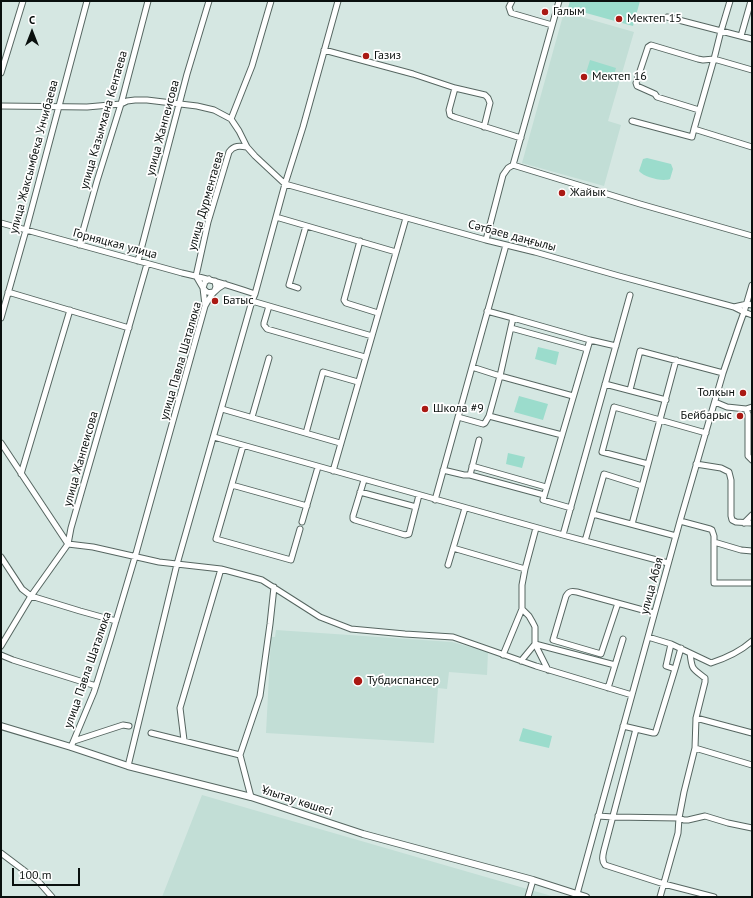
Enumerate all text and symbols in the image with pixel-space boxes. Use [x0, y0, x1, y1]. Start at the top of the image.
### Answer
place label: Галым [553, 5, 585, 19]
marker: Галым [540, 7, 550, 17]
north arrow [12, 12, 52, 52]
place label: Мектеп 15 [627, 12, 682, 26]
text: С [29, 13, 35, 27]
marker: Мектеп 15 [614, 14, 624, 24]
street label: улица Казымхана Кентаева [77, 49, 131, 191]
place label: Газиз [374, 49, 401, 63]
marker: Газиз [361, 51, 371, 61]
place label: Мектеп 16 [592, 70, 647, 84]
marker: Мектеп 16 [579, 72, 589, 82]
street label: улица Жаксымбека Унчибаева [6, 78, 62, 236]
street label: улица Жанпеисова [143, 79, 183, 177]
street label: улица Дурментаева [185, 150, 227, 252]
place label: Жайык [570, 186, 606, 200]
marker: Жайык [557, 188, 567, 198]
street label: Сәтбаев даңғылы [466, 217, 558, 255]
street label: Горняцкая улица [71, 226, 159, 262]
place label: Батыс [223, 294, 254, 308]
marker: Батыс [210, 296, 220, 306]
street label: улица Павла Шаталюка [157, 300, 205, 422]
place label: Толкын [697, 386, 735, 400]
marker: Толкын [738, 388, 748, 398]
place label: Школа #9 [433, 402, 484, 416]
marker: Школа #9 [420, 404, 430, 414]
place label: Бейбарыс [681, 409, 732, 423]
street label: улица Жанпеисова [61, 410, 101, 508]
marker: Бейбарыс [735, 411, 745, 421]
street label: улица Абая [637, 556, 667, 616]
street label: улица Павла Шаталюка [61, 610, 115, 730]
place label: Тубдиспансер [367, 674, 439, 688]
marker: Тубдиспансер [352, 675, 364, 687]
street label: Ұлытау көшесі [259, 783, 335, 819]
scale bar [14, 860, 82, 886]
text: 100 m [19, 867, 52, 882]

